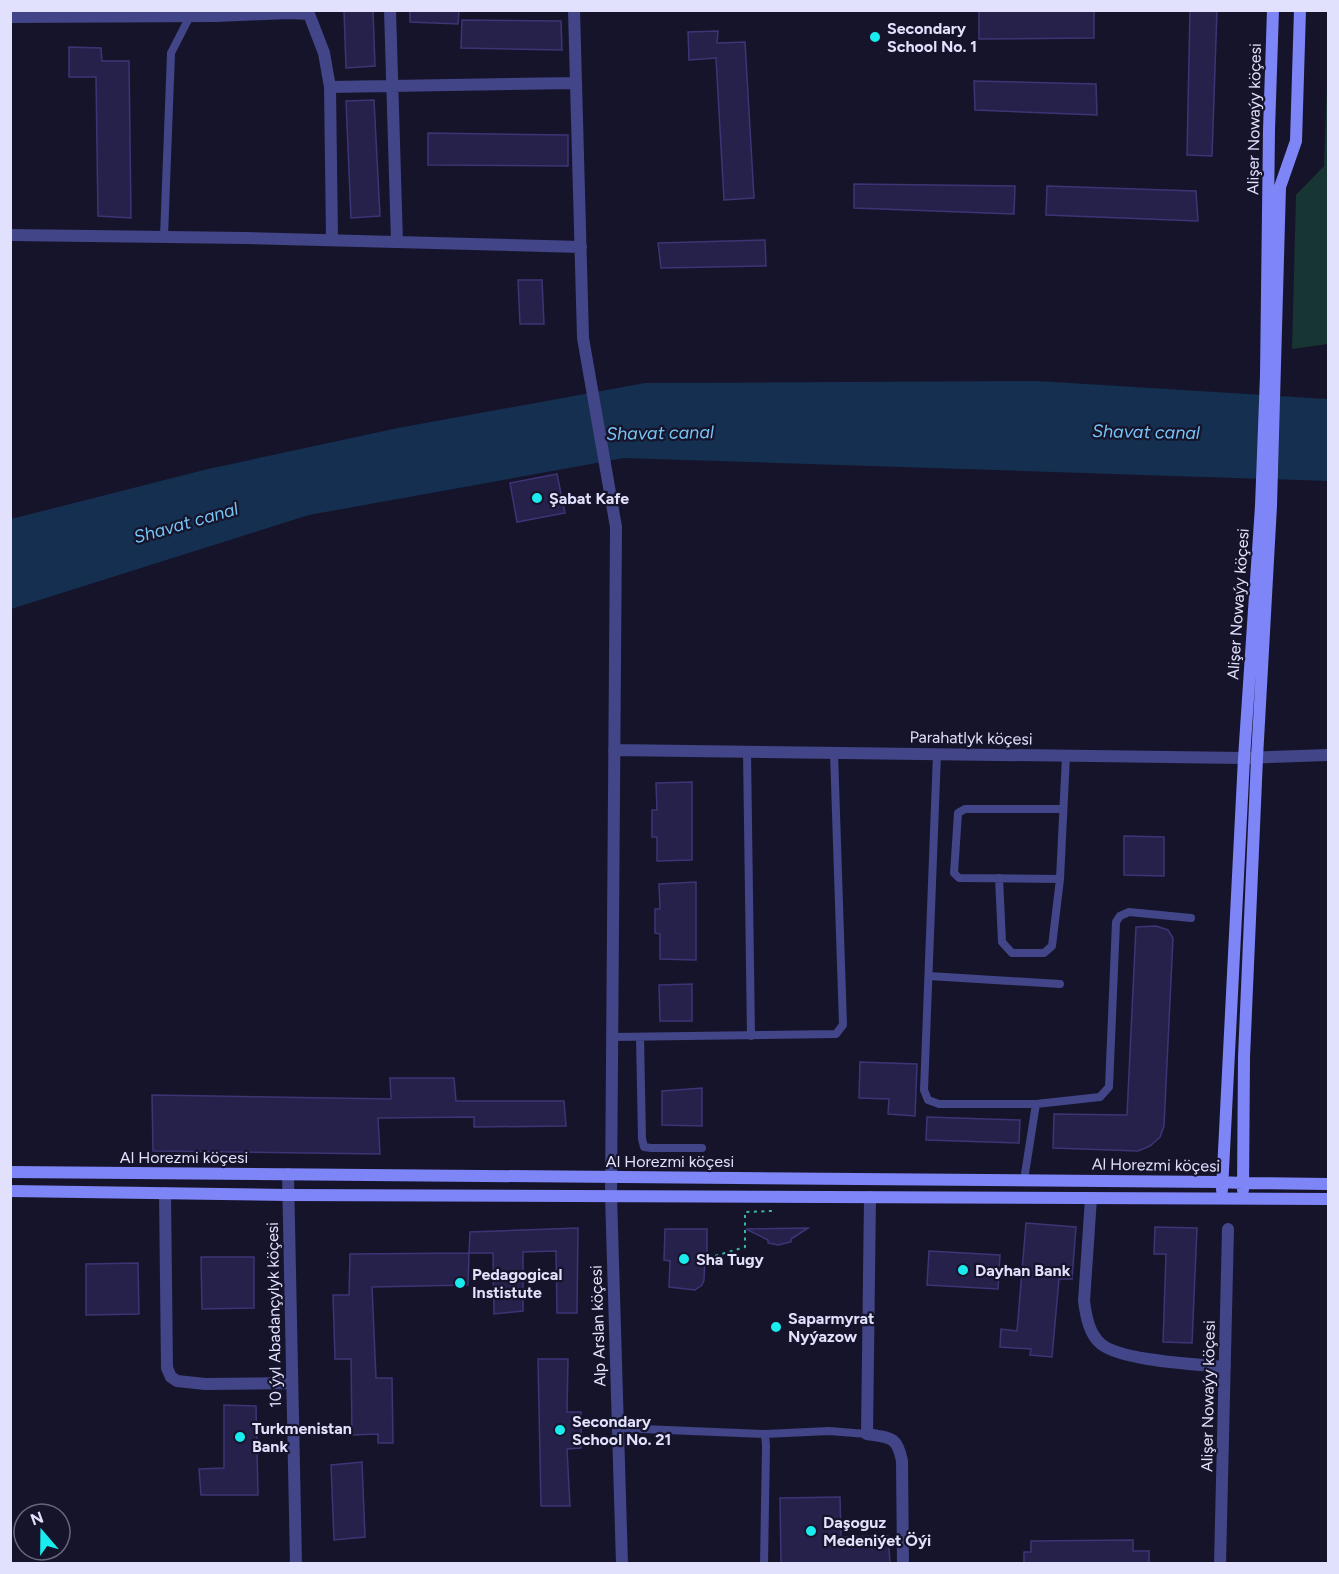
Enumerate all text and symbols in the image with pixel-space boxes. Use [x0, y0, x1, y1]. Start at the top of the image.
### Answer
place label: Secondary School No. 1 [887, 19, 977, 56]
marker: Secondary School No. 1 [868, 30, 882, 44]
street label: Alişer Nowaýy köçesi [1243, 43, 1265, 195]
water label: Shavat canal [1092, 420, 1201, 444]
water label: Shavat canal [606, 421, 715, 445]
place label: Şabat Kafe [549, 489, 629, 508]
marker: Şabat Kafe [530, 491, 544, 505]
water label: Shavat canal [131, 497, 242, 548]
street label: Alişer Nowaýy köçesi [1223, 528, 1253, 680]
street label: Parahatlyk köçesi [909, 727, 1033, 749]
street label: Al Horezmi köçesi [120, 1148, 248, 1167]
street label: Al Horezmi köçesi [606, 1152, 734, 1171]
street label: Al Horezmi köçesi [1092, 1154, 1220, 1176]
street label: 10 ýyl Abadançylyk köçesi [263, 1222, 285, 1408]
place label: Sha Tugy [696, 1250, 765, 1269]
marker: Sha Tugy [677, 1252, 691, 1266]
place label: Dayhan Bank [975, 1261, 1071, 1280]
marker: Dayhan Bank [956, 1263, 970, 1277]
place label: Pedagogical Instistute [472, 1265, 562, 1302]
street label: Alp Arslan köçesi [586, 1265, 610, 1387]
marker: Pedagogical Instistute [453, 1276, 467, 1290]
place label: Saparmyrat Nyýazow [788, 1309, 874, 1346]
marker: Saparmyrat Nyýazow [769, 1320, 783, 1334]
street label: Alişer Nowaýy köçesi [1197, 1320, 1219, 1472]
place label: Secondary School No. 21 [572, 1412, 671, 1449]
place label: Turkmenistan Bank [252, 1419, 352, 1456]
marker: Secondary School No. 21 [553, 1423, 567, 1437]
marker: Turkmenistan Bank [233, 1430, 247, 1444]
north arrow [12, 1502, 72, 1562]
text: N [28, 1507, 46, 1529]
place label: Daşoguz Medeniýet Öýi [823, 1513, 931, 1550]
marker: Daşoguz Medeniýet Öýi [804, 1524, 818, 1538]

